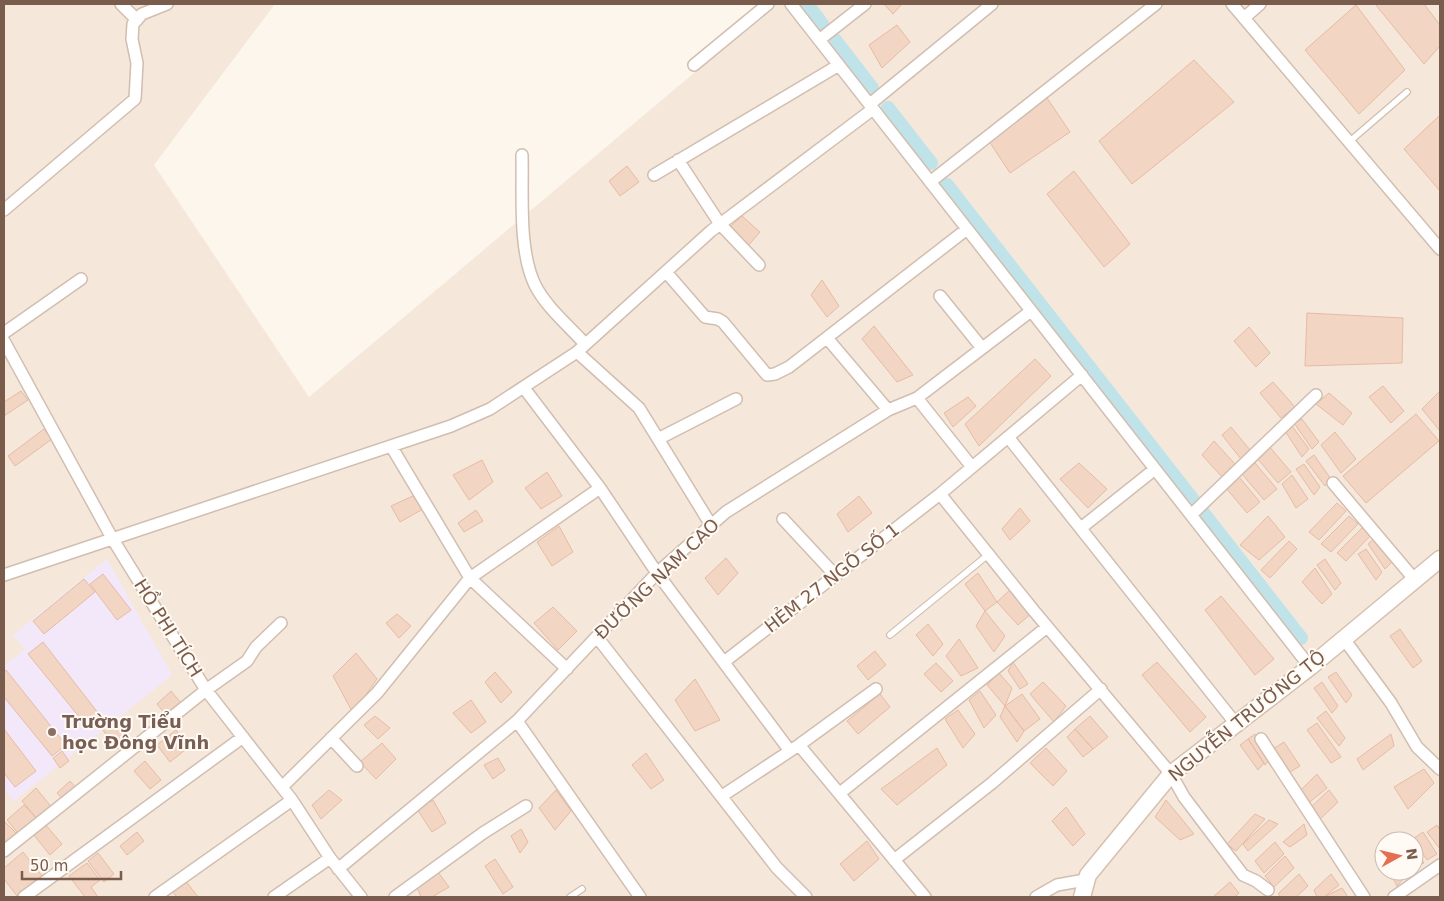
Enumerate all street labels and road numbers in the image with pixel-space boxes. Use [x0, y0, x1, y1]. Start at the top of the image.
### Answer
street label: ĐƯỜNG NAM CAO [590, 514, 723, 643]
street label: HẺM 27 NGÕ SỐ 1 [759, 517, 903, 637]
street label: HỒ PHI TÍCH [130, 574, 209, 680]
street label: NGUYỄN TRƯỜNG TỘ [1163, 644, 1329, 785]

